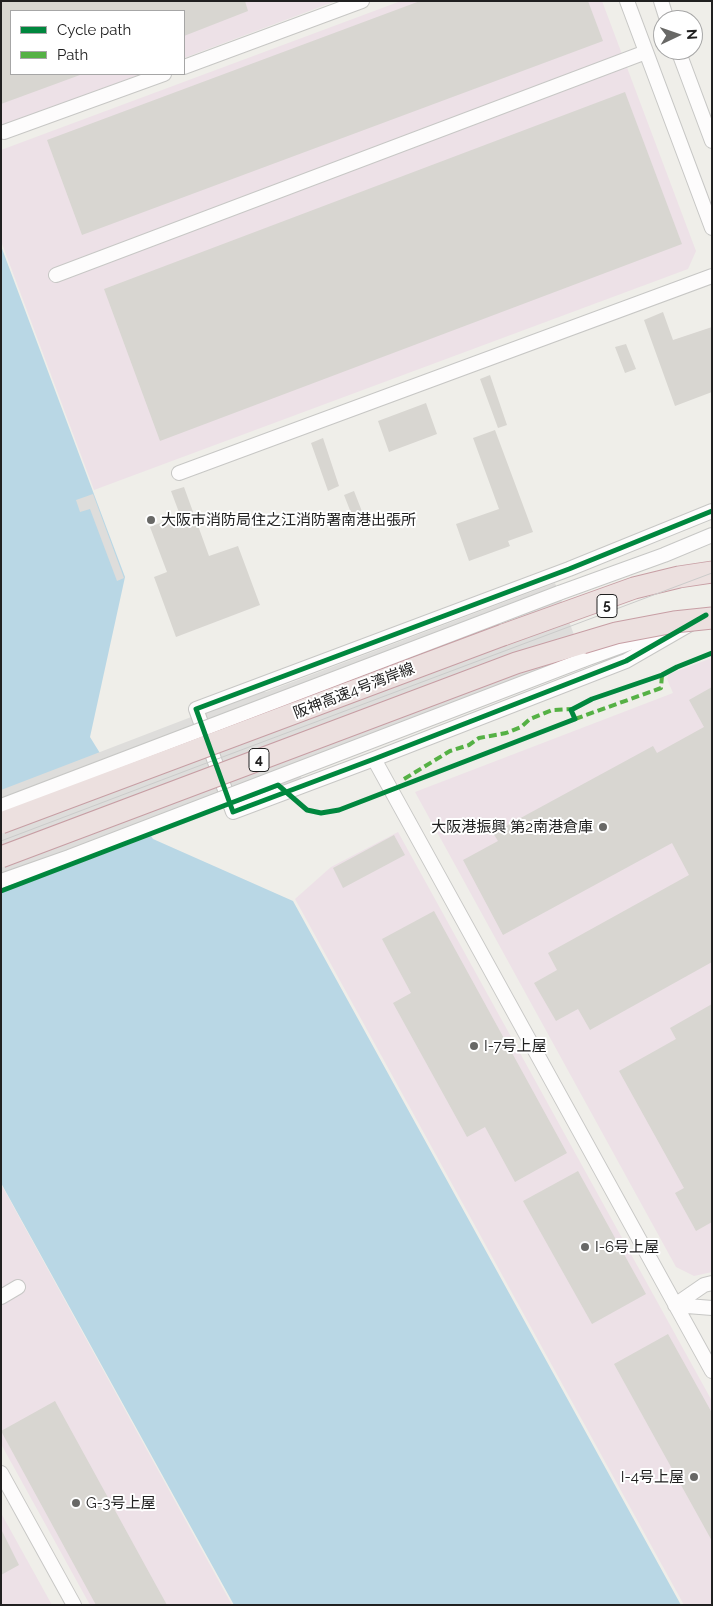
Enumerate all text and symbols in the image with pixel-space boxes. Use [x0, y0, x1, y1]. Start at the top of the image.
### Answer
legend [10, 10, 185, 75]
north arrow [653, 10, 703, 60]
text: Cycle path [57, 21, 131, 39]
text: N [684, 29, 700, 40]
text: Path [57, 46, 88, 64]
place label: 大阪市消防局住之江消防署南港出張所 [161, 511, 416, 529]
marker: 大阪市消防局住之江消防署南港出張所 [145, 514, 157, 526]
road number: 5 [597, 594, 617, 618]
street label: 阪神高速4号湾岸線 [291, 660, 417, 722]
road number: 4 [249, 748, 269, 772]
place label: 大阪港振興 第2南港倉庫 [431, 818, 593, 836]
marker: 大阪港振興 第2南港倉庫 [597, 821, 609, 833]
place label: I-7号上屋 [484, 1037, 547, 1055]
marker: I-7号上屋 [468, 1040, 480, 1052]
place label: I-6号上屋 [595, 1238, 659, 1256]
marker: I-6号上屋 [579, 1241, 591, 1253]
place label: I-4号上屋 [621, 1468, 684, 1486]
marker: I-4号上屋 [688, 1471, 700, 1483]
place label: G-3号上屋 [86, 1494, 156, 1512]
marker: G-3号上屋 [70, 1497, 82, 1509]

